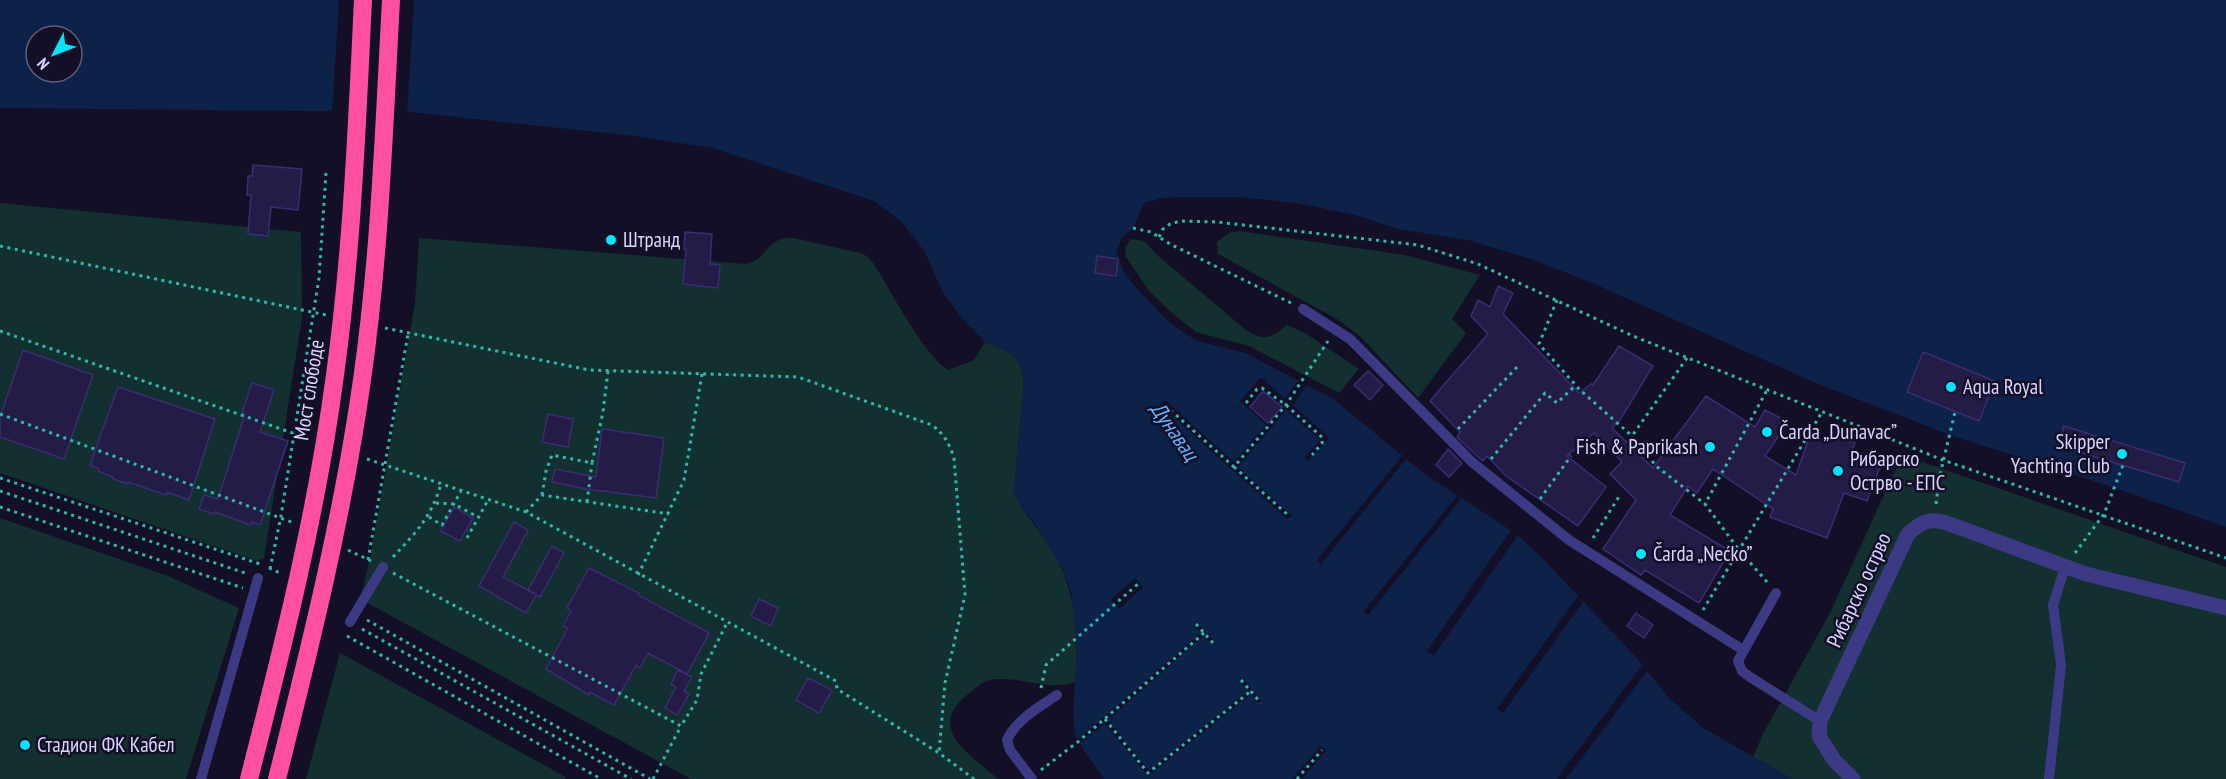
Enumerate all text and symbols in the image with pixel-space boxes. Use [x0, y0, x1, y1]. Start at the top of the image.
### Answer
north arrow [24, 24, 84, 84]
text: N [33, 54, 53, 74]
place label: Штранд [623, 226, 680, 253]
marker: Штранд [604, 233, 618, 247]
street label: Мост слободе [287, 338, 330, 442]
place label: Aqua Royal [1963, 373, 2043, 400]
marker: Aqua Royal [1944, 380, 1958, 394]
water label: Дунавац [1144, 395, 1206, 467]
place label: Čarda „Dunavac” [1779, 418, 1897, 445]
marker: Čarda „Dunavac” [1760, 425, 1774, 439]
place label: Skipper Yachting Club [2011, 428, 2110, 479]
place label: Fish & Paprikash [1576, 433, 1698, 460]
marker: Fish & Paprikash [1703, 440, 1717, 454]
place label: Рибарско Острво - ЕПС [1850, 445, 1946, 496]
marker: Skipper Yachting Club [2115, 447, 2129, 461]
marker: Рибарско Острво - ЕПС [1831, 464, 1845, 478]
street label: Рибарско острво [1820, 528, 1897, 651]
place label: Čarda „Nećko” [1653, 540, 1753, 567]
marker: Čarda „Nećko” [1634, 547, 1648, 561]
place label: Стадион ФК Кабел [37, 731, 175, 758]
marker: Стадион ФК Кабел [18, 738, 32, 752]

